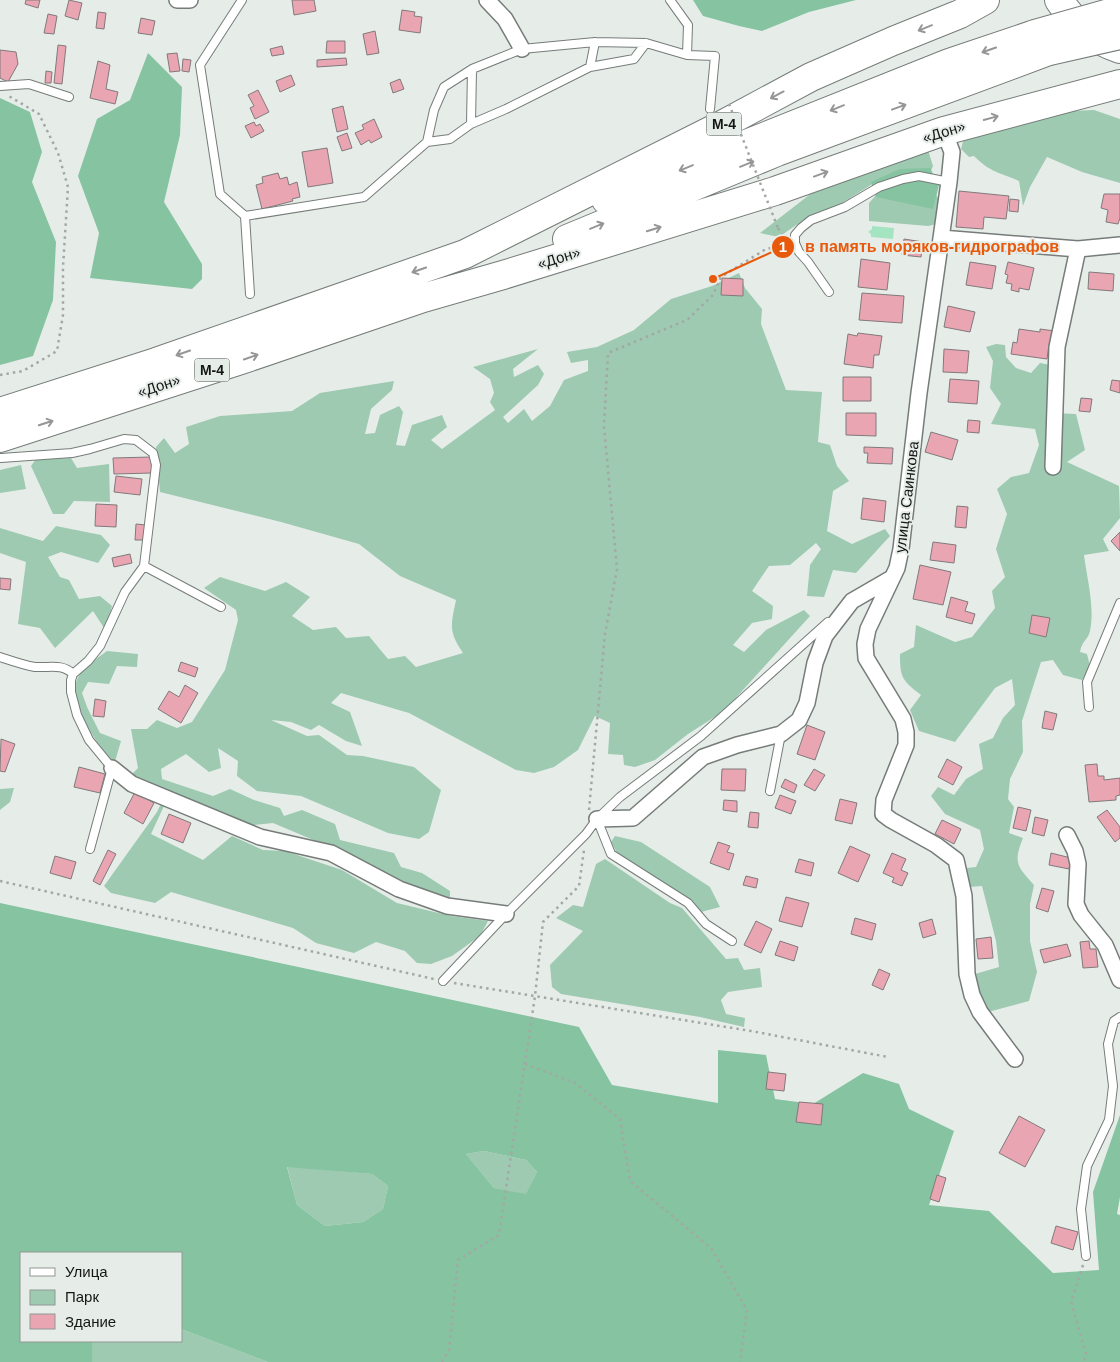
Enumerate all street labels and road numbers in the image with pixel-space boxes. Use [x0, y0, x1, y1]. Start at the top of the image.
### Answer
road number: М-4 [706, 112, 742, 136]
street label: «Дон» [921, 117, 967, 146]
street label: «Дон» [536, 243, 582, 272]
road number: М-4 [194, 358, 230, 382]
street label: «Дон» [135, 371, 182, 400]
street label: улица Саинкова [891, 439, 922, 554]

